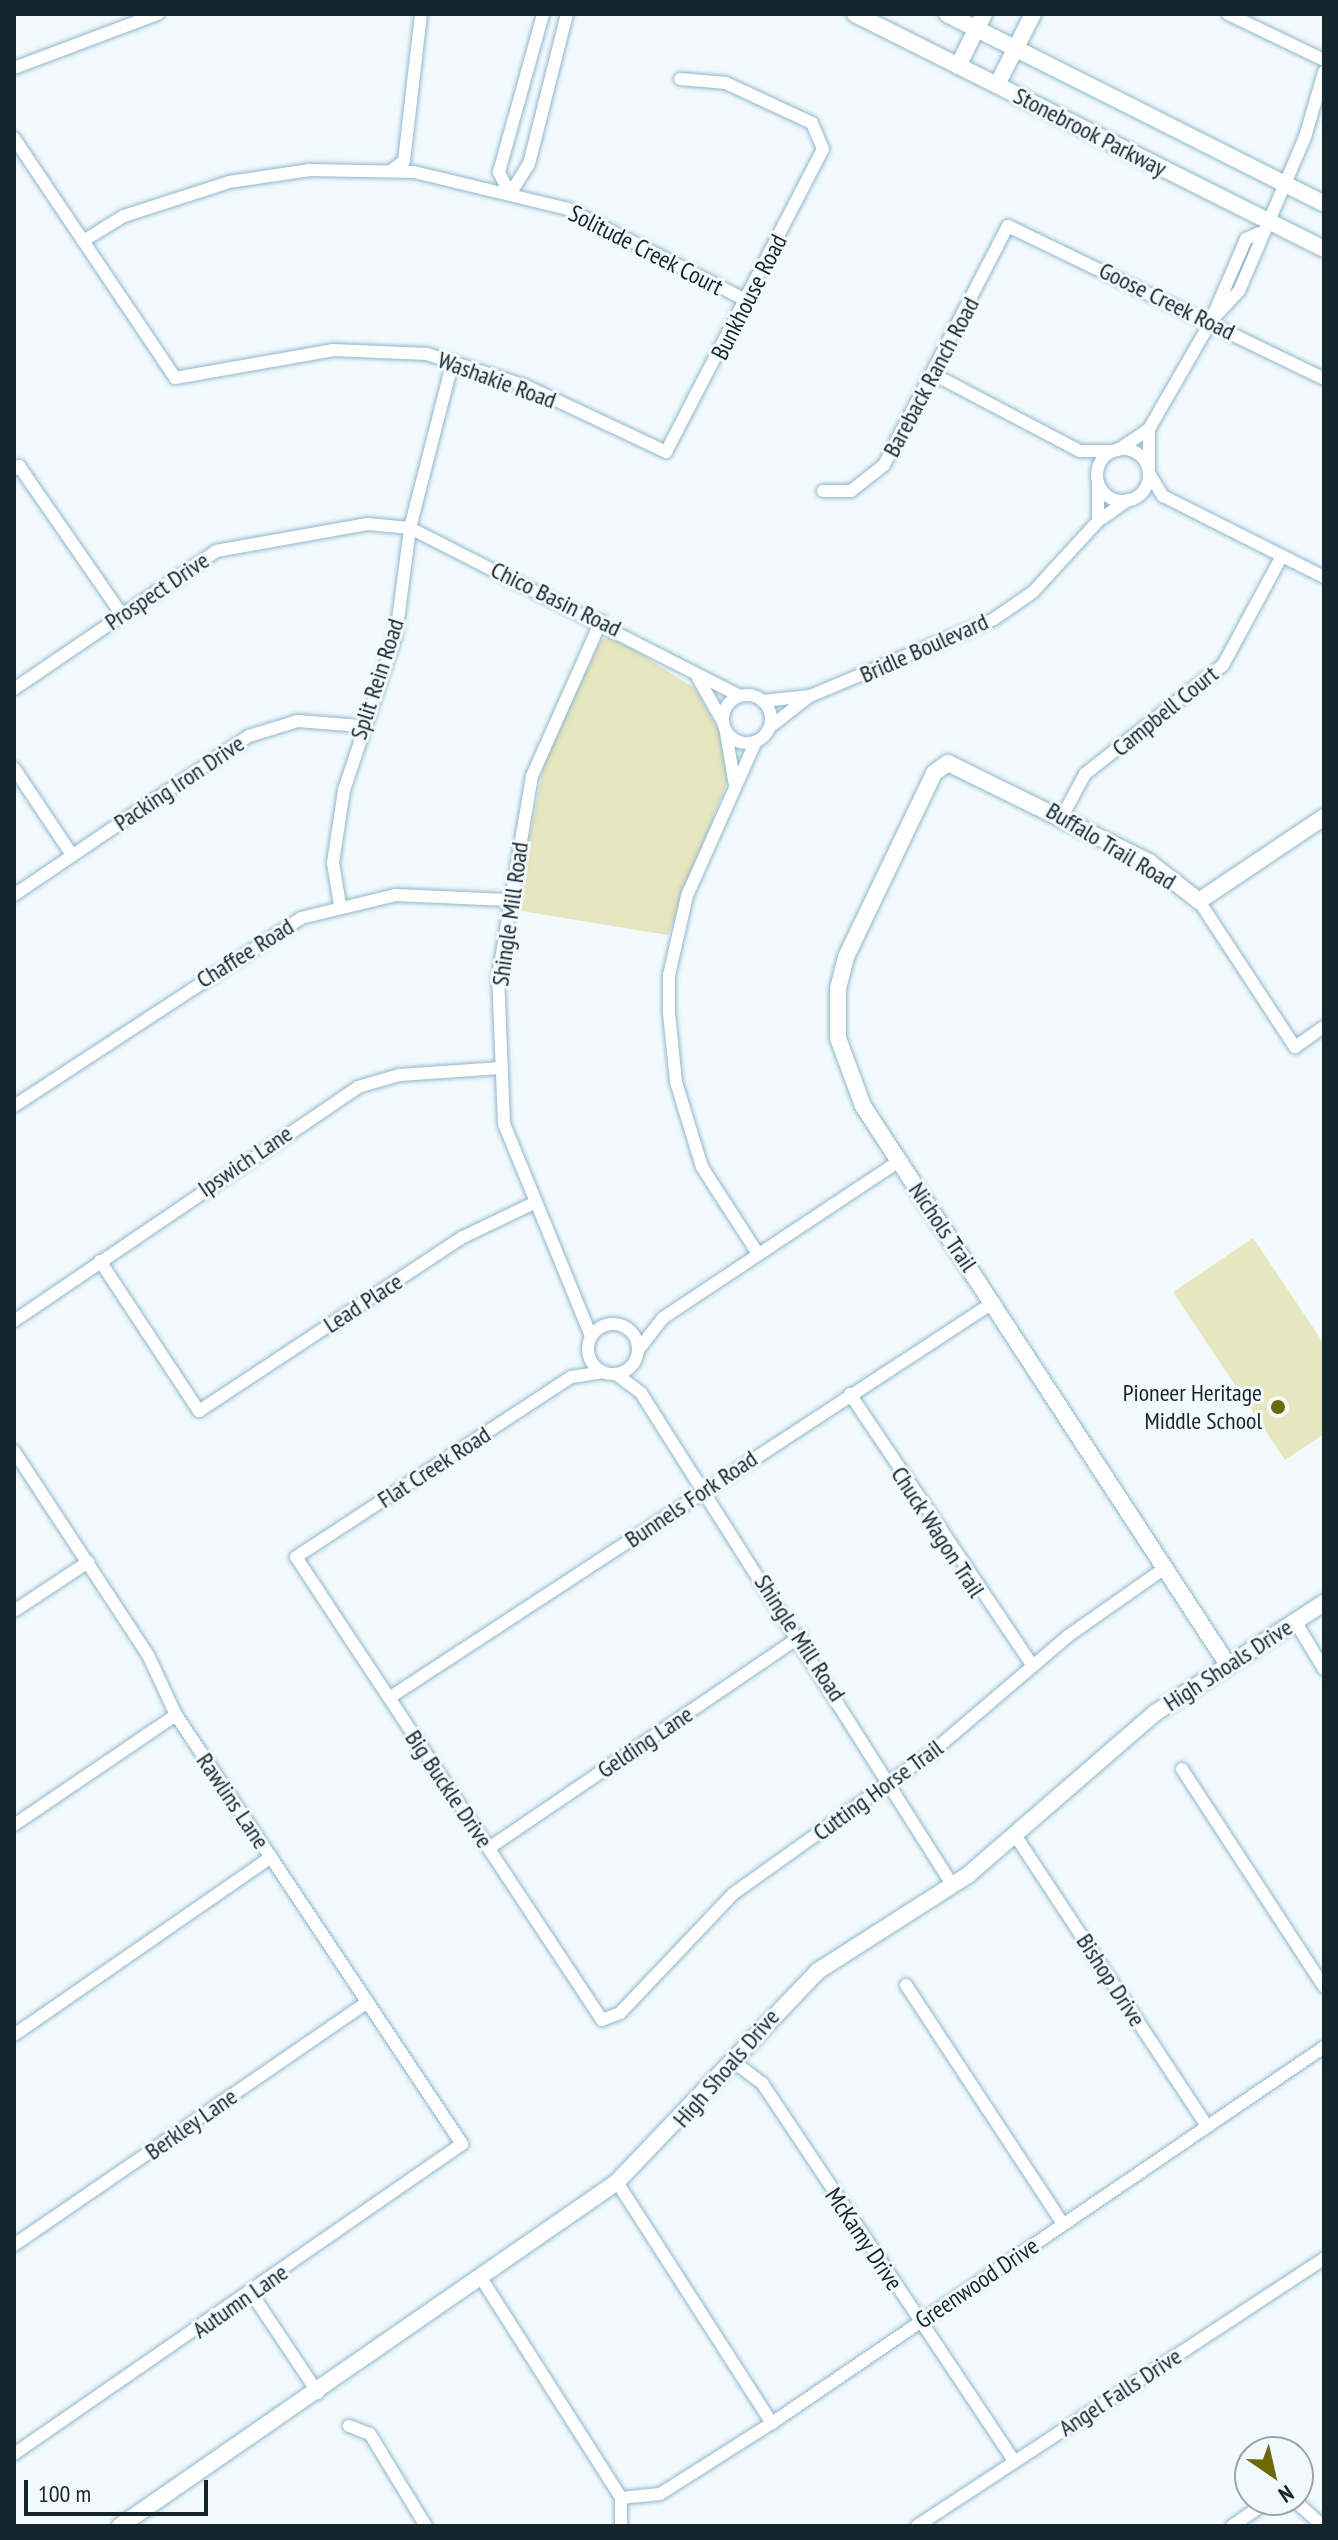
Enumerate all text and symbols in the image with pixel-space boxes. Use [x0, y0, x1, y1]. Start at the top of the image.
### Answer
street label: Stonebrook Parkway [1009, 81, 1171, 183]
street label: Solitude Creek Court [564, 199, 728, 301]
street label: Bunkhouse Road [705, 229, 793, 365]
street label: Goose Creek Road [1094, 256, 1240, 346]
street label: Bareback Ranch Road [877, 292, 985, 462]
street label: Washakie Road [434, 345, 560, 415]
street label: Prospect Drive [100, 546, 214, 636]
street label: Chico Basin Road [486, 555, 626, 643]
street label: Bridle Boulevard [856, 607, 992, 689]
street label: Split Rein Road [344, 615, 410, 743]
street label: Campbell Court [1106, 660, 1224, 762]
street label: Packing Iron Drive [109, 729, 249, 837]
street label: Buffalo Trail Road [1041, 796, 1181, 896]
street label: Shingle Mill Road [486, 840, 534, 988]
street label: Chaffee Road [191, 912, 299, 994]
street label: Ipswich Lane [192, 1119, 298, 1203]
street label: Nichols Trail [903, 1177, 983, 1277]
street label: Lead Place [318, 1267, 408, 1339]
place label: Pioneer Heritage Middle School [1123, 1379, 1262, 1435]
marker: Pioneer Heritage Middle School [1269, 1398, 1287, 1416]
street label: Flat Creek Road [372, 1420, 496, 1514]
street label: Bunnels Fork Road [619, 1444, 763, 1554]
street label: Chuck Wagon Trail [885, 1460, 991, 1604]
street label: Shingle Mill Road [748, 1569, 852, 1707]
street label: High Shoals Drive [1158, 1613, 1298, 1717]
street label: Gelding Lane [592, 1700, 698, 1784]
street label: Big Buckle Drive [399, 1725, 499, 1853]
street label: Cutting Horse Trail [807, 1733, 949, 1847]
street label: Rawlins Lane [190, 1748, 276, 1854]
street label: Bishop Drive [1070, 1928, 1152, 2032]
street label: High Shoals Drive [667, 2003, 785, 2133]
street label: Berkley Lane [139, 2082, 243, 2166]
street label: McKamy Drive [819, 2182, 909, 2296]
street label: Greenwood Drive [910, 2231, 1044, 2335]
street label: Autumn Lane [187, 2258, 293, 2344]
street label: Angel Falls Drive [1053, 2342, 1187, 2442]
north arrow [1234, 2436, 1314, 2516]
scale bar [28, 2464, 212, 2514]
text: 100 m [38, 2478, 91, 2509]
text: N [1274, 2479, 1299, 2509]

